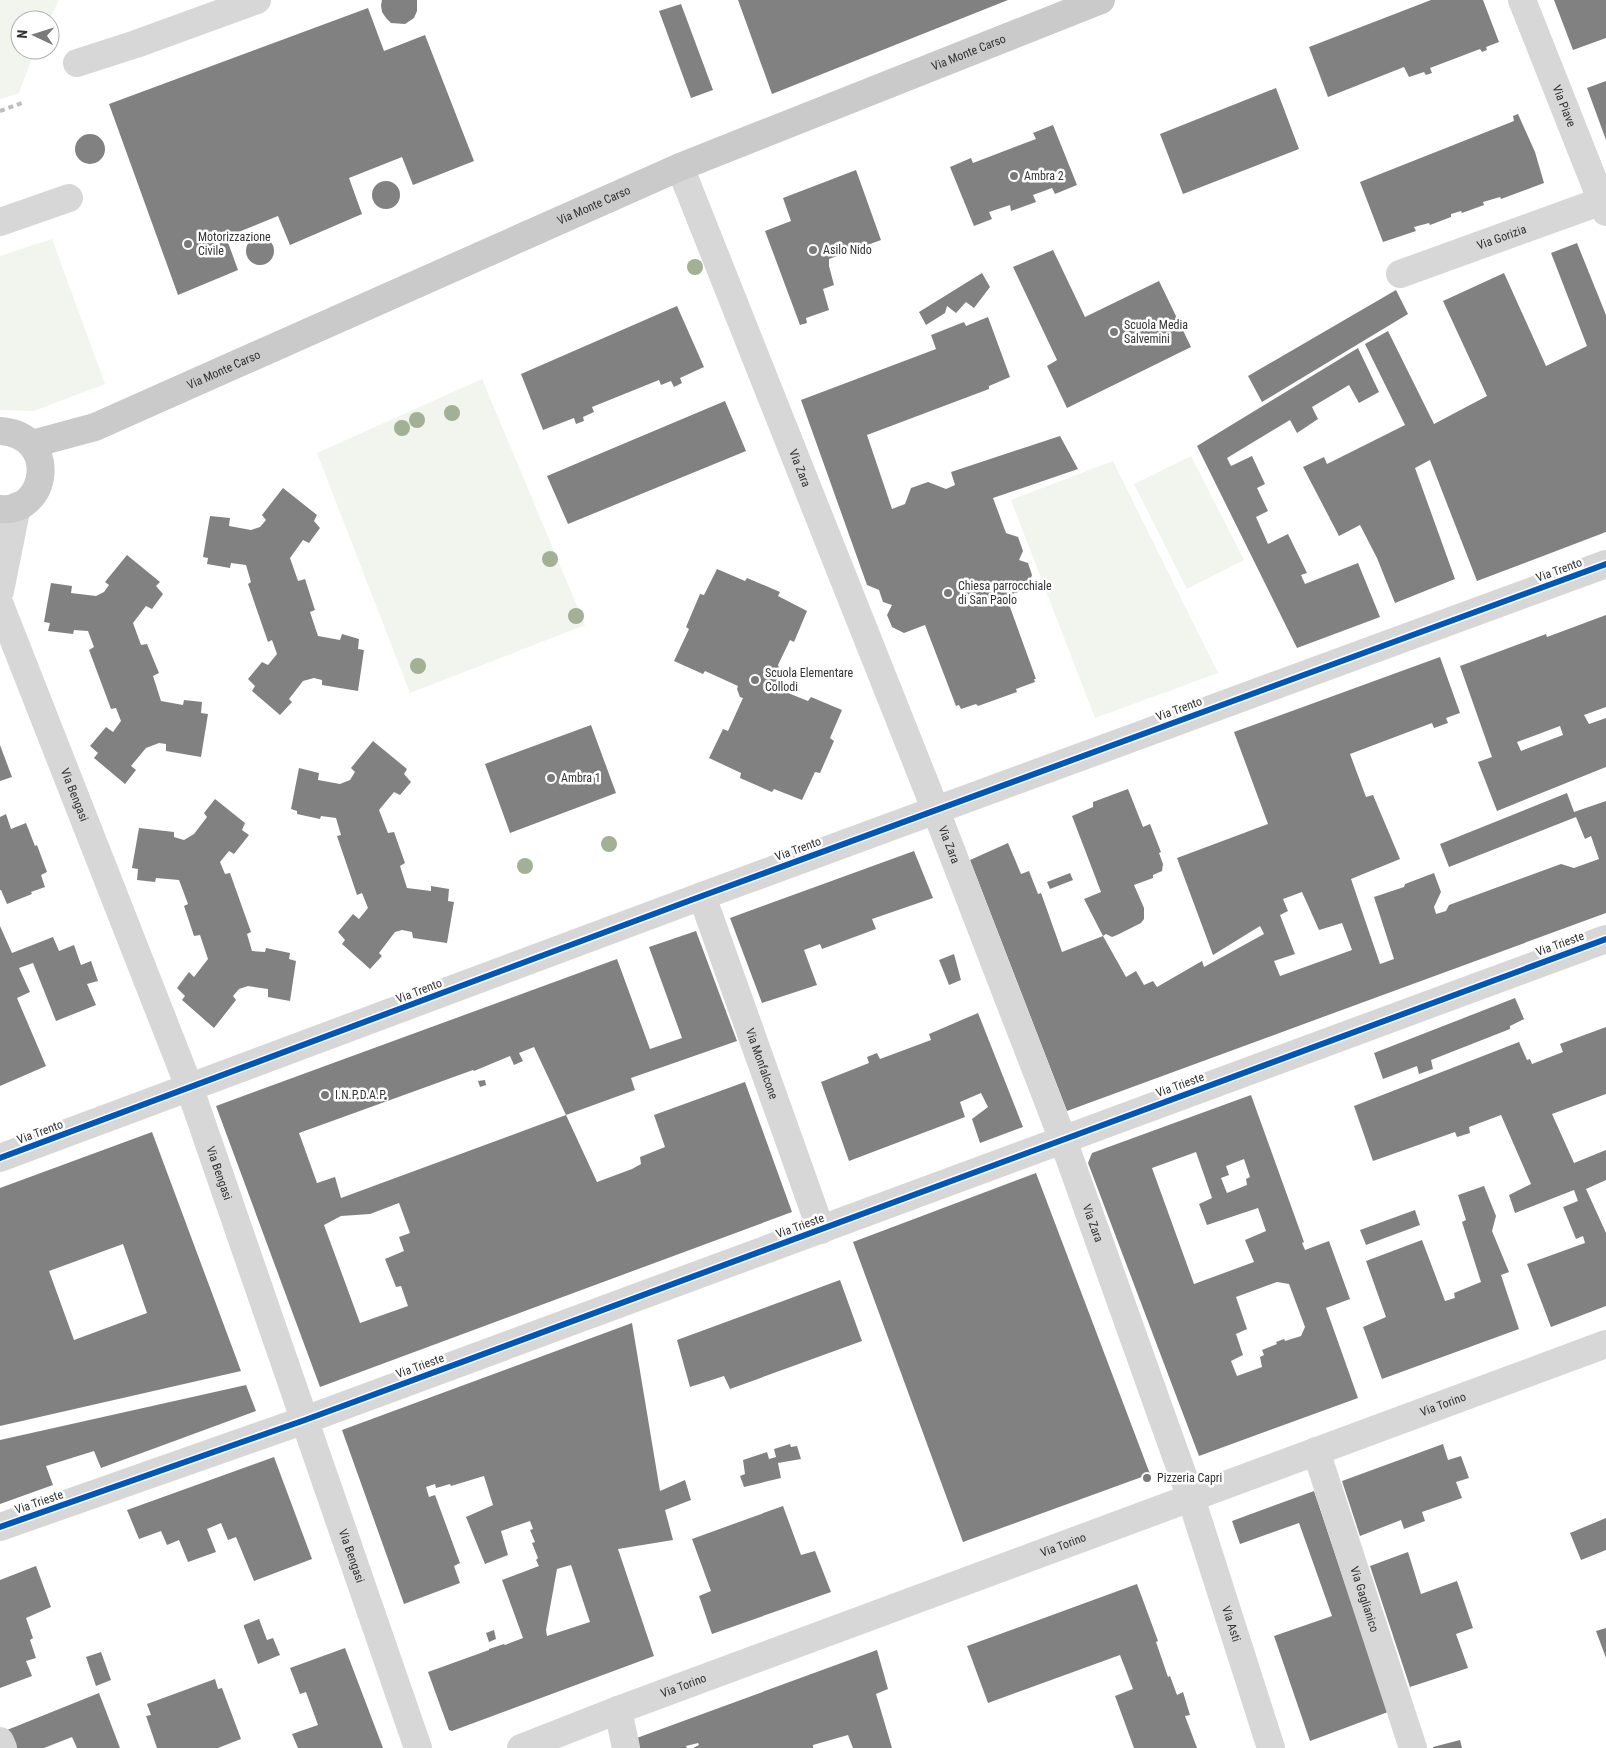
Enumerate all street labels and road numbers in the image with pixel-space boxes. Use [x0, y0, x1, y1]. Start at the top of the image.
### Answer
street label: Via Monte Carso [930, 31, 1008, 73]
street label: Via Piave [1549, 83, 1579, 129]
street label: Via Monte Carso [555, 183, 632, 228]
street label: Via Gorizia [1475, 222, 1528, 253]
street label: Via Monte Carso [185, 347, 262, 392]
street label: Via Zara [786, 447, 814, 489]
street label: Via Trento [1534, 555, 1584, 585]
street label: Via Trento [1154, 694, 1204, 724]
street label: Via Bengasi [58, 766, 91, 823]
street label: Via Zara [935, 824, 963, 866]
street label: Via Trento [773, 834, 823, 864]
street label: Via Trieste [1534, 929, 1586, 959]
street label: Via Trento [394, 976, 444, 1006]
street label: Via Monfalcone [743, 1026, 781, 1101]
street label: Via Trieste [1154, 1070, 1206, 1100]
street label: Via Trento [15, 1117, 65, 1147]
street label: Via Bengasi [203, 1144, 235, 1202]
street label: Via Zara [1080, 1202, 1106, 1244]
street label: Via Trieste [774, 1211, 826, 1241]
street label: Via Trieste [394, 1351, 446, 1381]
street label: Via Torino [1418, 1390, 1468, 1419]
street label: Via Trieste [13, 1487, 65, 1517]
street label: Via Bengasi [336, 1527, 367, 1585]
street label: Via Torino [1038, 1530, 1088, 1560]
street label: Via Gaglianico [1347, 1565, 1382, 1634]
street label: Via Asti [1219, 1604, 1244, 1643]
street label: Via Torino [659, 1671, 708, 1701]

